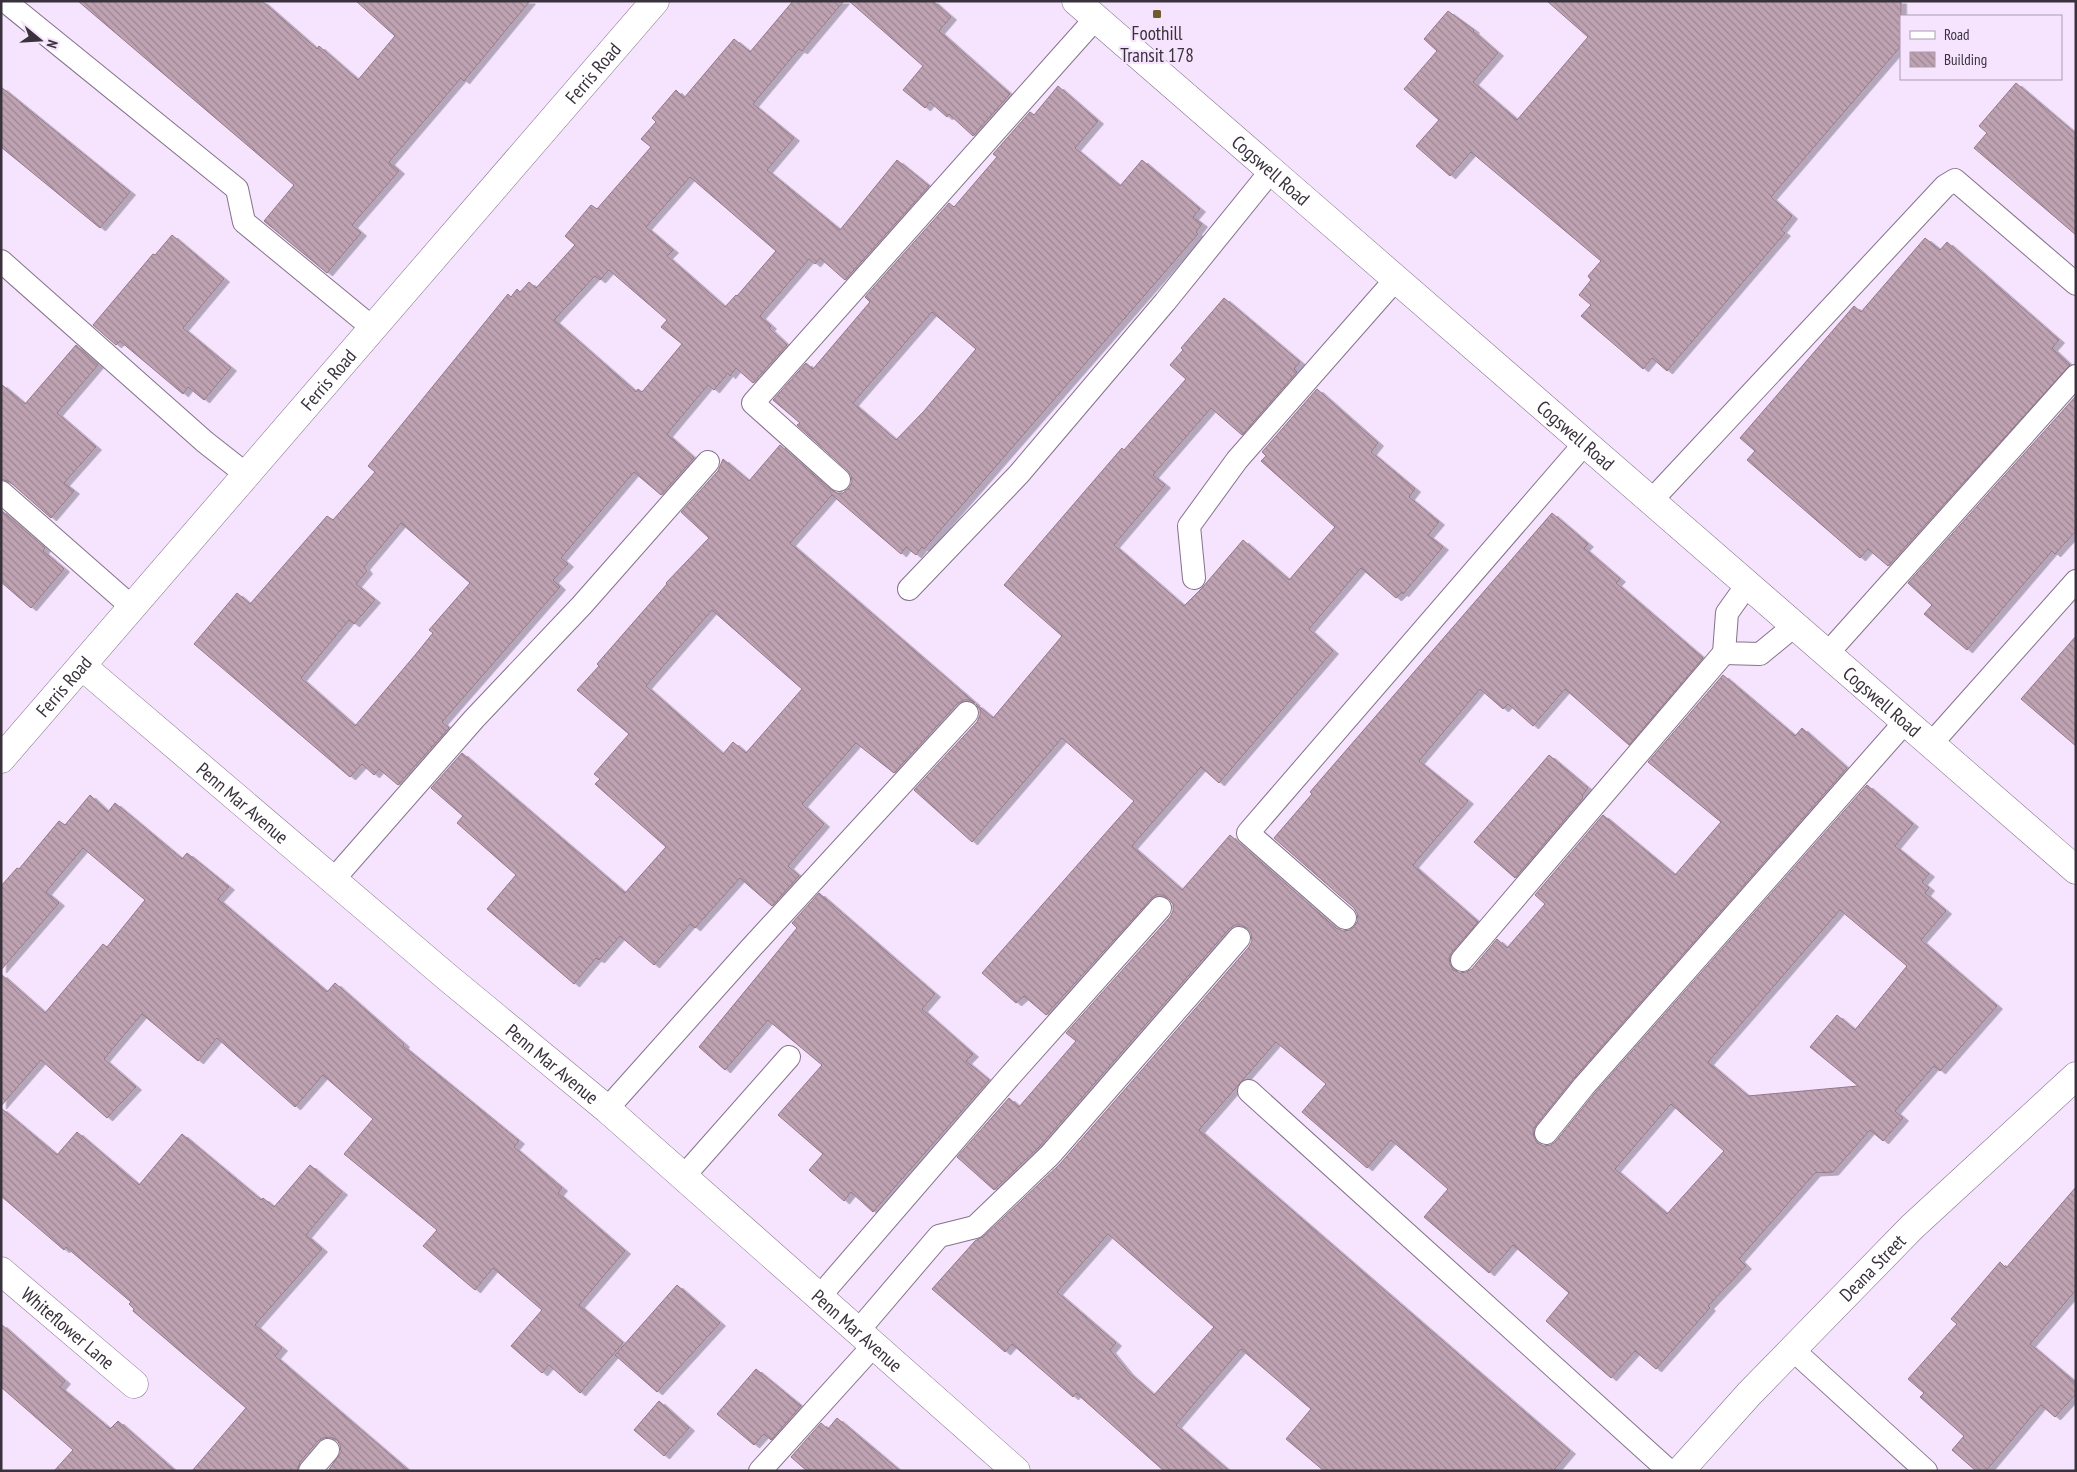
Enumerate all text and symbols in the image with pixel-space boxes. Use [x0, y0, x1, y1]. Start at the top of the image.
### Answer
marker: Foothill Transit 178 [1151, 8, 1163, 20]
north arrow [15, 15, 65, 65]
legend [1900, 15, 2062, 80]
place label: Foothill Transit 178 [1120, 21, 1194, 67]
text: Road [1944, 25, 1970, 44]
street label: Ferris Road [560, 37, 626, 109]
text: N [43, 38, 62, 50]
text: Building [1944, 50, 1987, 69]
street label: Cogswell Road [1227, 130, 1315, 211]
street label: Ferris Road [295, 344, 361, 415]
street label: Cogswell Road [1532, 395, 1620, 476]
street label: Ferris Road [31, 651, 97, 722]
street label: Cogswell Road [1838, 661, 1926, 742]
street label: Penn Mar Avenue [192, 757, 294, 849]
street label: Penn Mar Avenue [501, 1019, 604, 1109]
street label: Deana Street [1834, 1228, 1911, 1306]
street label: Whiteflower Lane [17, 1282, 120, 1374]
street label: Penn Mar Avenue [807, 1284, 908, 1377]

